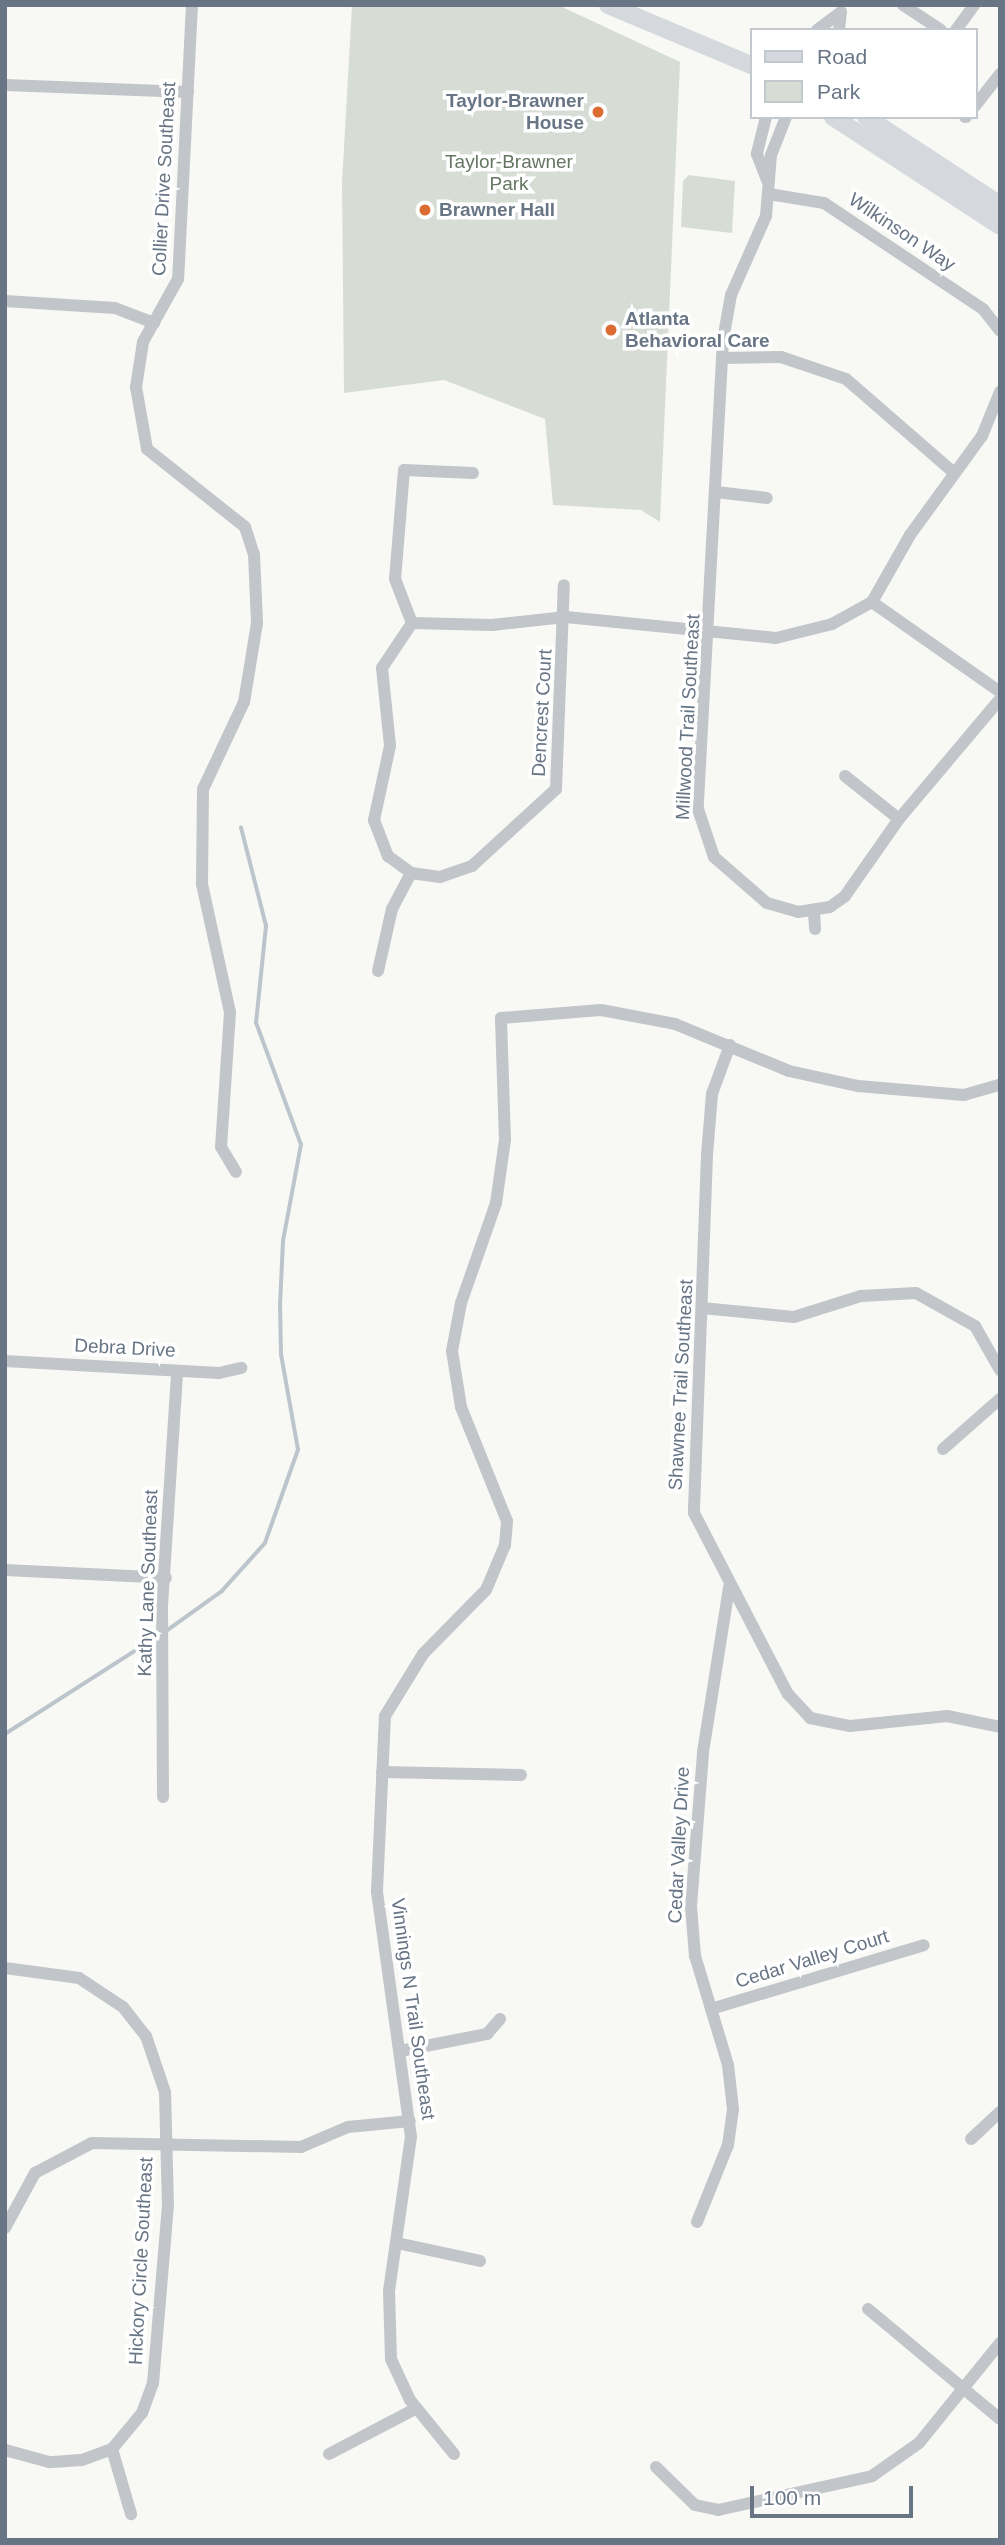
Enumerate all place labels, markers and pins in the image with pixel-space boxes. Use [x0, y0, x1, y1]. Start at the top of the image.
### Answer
place label: Taylor-Brawner House [446, 90, 584, 134]
marker: Taylor-Brawner House [590, 104, 606, 120]
place label: Brawner Hall [439, 199, 555, 221]
marker: Brawner Hall [417, 202, 433, 218]
place label: Atlanta Behavioral Care [625, 308, 770, 352]
marker: Atlanta Behavioral Care [603, 322, 619, 338]

